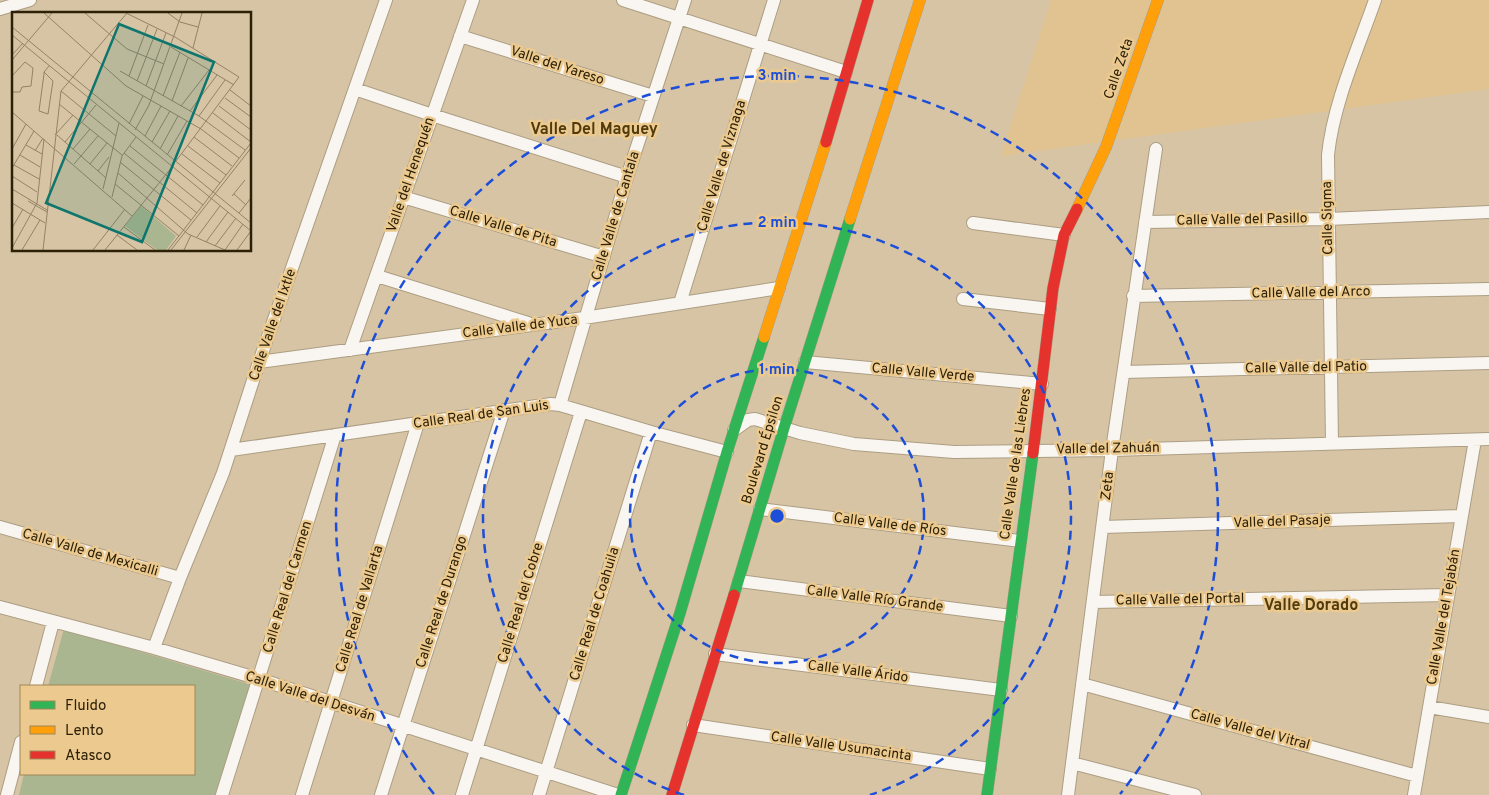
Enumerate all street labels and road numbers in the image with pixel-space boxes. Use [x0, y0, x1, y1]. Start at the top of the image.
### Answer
street label: Calle Zeta [1101, 36, 1137, 102]
street label: Valle del Yareso [508, 43, 606, 89]
street label: Calle Valle de Viznaga [694, 98, 750, 234]
street label: Valle del Henequén [383, 115, 439, 235]
street label: Calle Valle de Cantala [588, 149, 644, 283]
street label: Calle Sigma [1319, 181, 1337, 255]
street label: Calle Valle de Pita [447, 203, 559, 251]
street label: Calle Valle del Pasillo [1176, 210, 1308, 230]
street label: Calle Valle del Ixtle [246, 267, 300, 383]
street label: Calle Valle del Arco [1251, 283, 1371, 303]
street label: Calle Valle de Yuca [461, 311, 579, 343]
street label: Calle Valle del Patio [1245, 358, 1367, 378]
street label: Calle Valle Verde [871, 360, 975, 386]
street label: Calle Valle de las Liebres [997, 387, 1035, 541]
street label: Boulevard Épsilon [738, 394, 788, 506]
street label: Calle Real de San Luis [412, 397, 550, 433]
street label: Valle del Zahuán [1056, 440, 1160, 458]
street label: Zeta [1098, 471, 1118, 501]
street label: Calle Valle de Ríos [833, 510, 947, 540]
street label: Valle del Pasaje [1233, 512, 1331, 532]
street label: Calle Real del Carmen [260, 519, 316, 655]
street label: Calle Valle de Mexicalli [20, 525, 160, 581]
street label: Calle Real de Durango [413, 534, 471, 670]
street label: Calle Real del Cobre [495, 541, 547, 665]
street label: Calle Real de Vallarta [333, 543, 387, 675]
street label: Calle Real de Coahuila [567, 545, 623, 683]
street label: Calle Valle del Tejabán [1424, 548, 1464, 686]
street label: Calle Valle Río Grande [806, 582, 944, 616]
street label: Calle Valle del Portal [1116, 590, 1244, 610]
street label: Calle Valle Árido [807, 656, 910, 687]
street label: Calle Valle del Desván [243, 668, 377, 726]
street label: Calle Valle del Vitral [1188, 706, 1312, 754]
street label: Calle Valle Usumacinta [770, 729, 912, 765]

